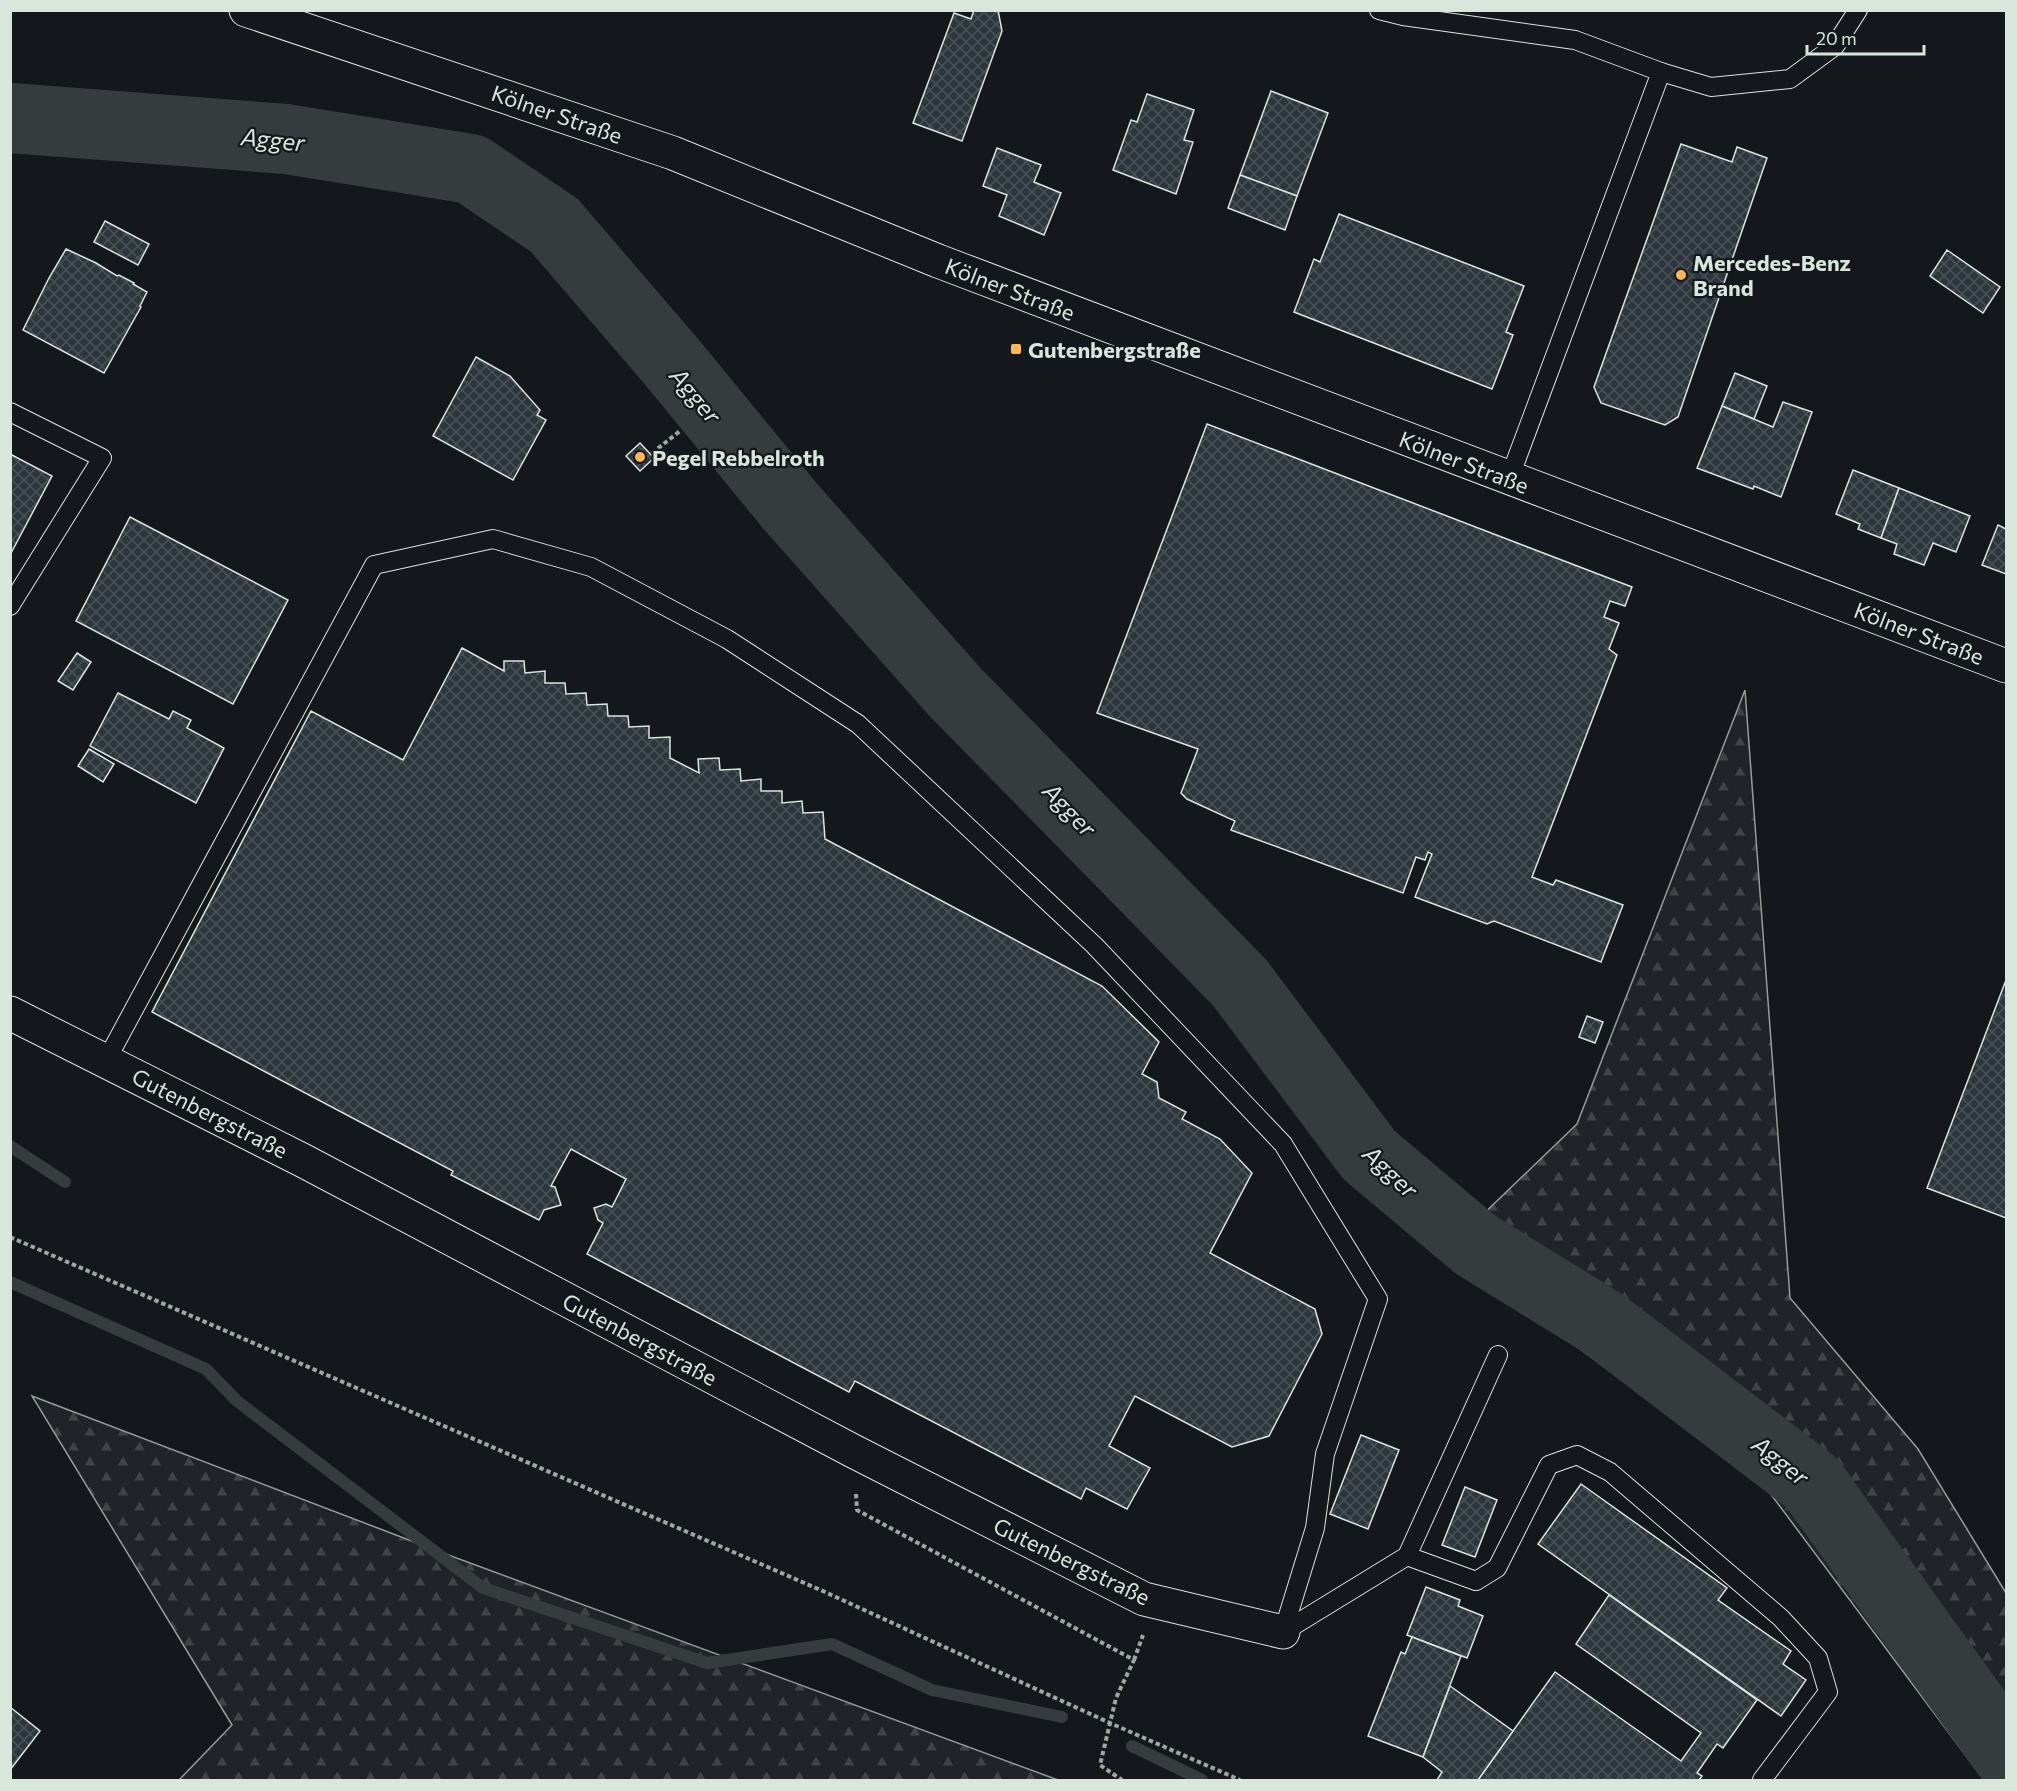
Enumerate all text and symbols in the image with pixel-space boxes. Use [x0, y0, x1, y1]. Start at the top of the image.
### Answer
scale bar [1807, 18, 1924, 56]
text: 20 m [1816, 27, 1857, 49]
street label: Kölner Straße [488, 79, 626, 149]
water label: Agger [239, 121, 308, 157]
place label: Mercedes-Benz Brand [1693, 249, 1851, 301]
street label: Kölner Straße [941, 252, 1079, 326]
marker: Mercedes-Benz Brand [1674, 268, 1688, 282]
place label: Gutenbergstraße [1028, 336, 1201, 363]
marker: Gutenbergstraße [1009, 342, 1023, 356]
water label: Agger [664, 360, 729, 430]
street label: Kölner Straße [1395, 425, 1533, 499]
place label: Pegel Rebbelroth [652, 444, 825, 471]
marker: Pegel Rebbelroth [633, 450, 647, 464]
street label: Kölner Straße [1850, 596, 1988, 670]
water label: Agger [1037, 775, 1104, 843]
street label: Gutenbergstraße [128, 1062, 292, 1164]
water label: Agger [1357, 1138, 1425, 1204]
street label: Gutenbergstraße [558, 1287, 722, 1391]
water label: Agger [1746, 1428, 1816, 1492]
street label: Gutenbergstraße [989, 1511, 1155, 1611]

